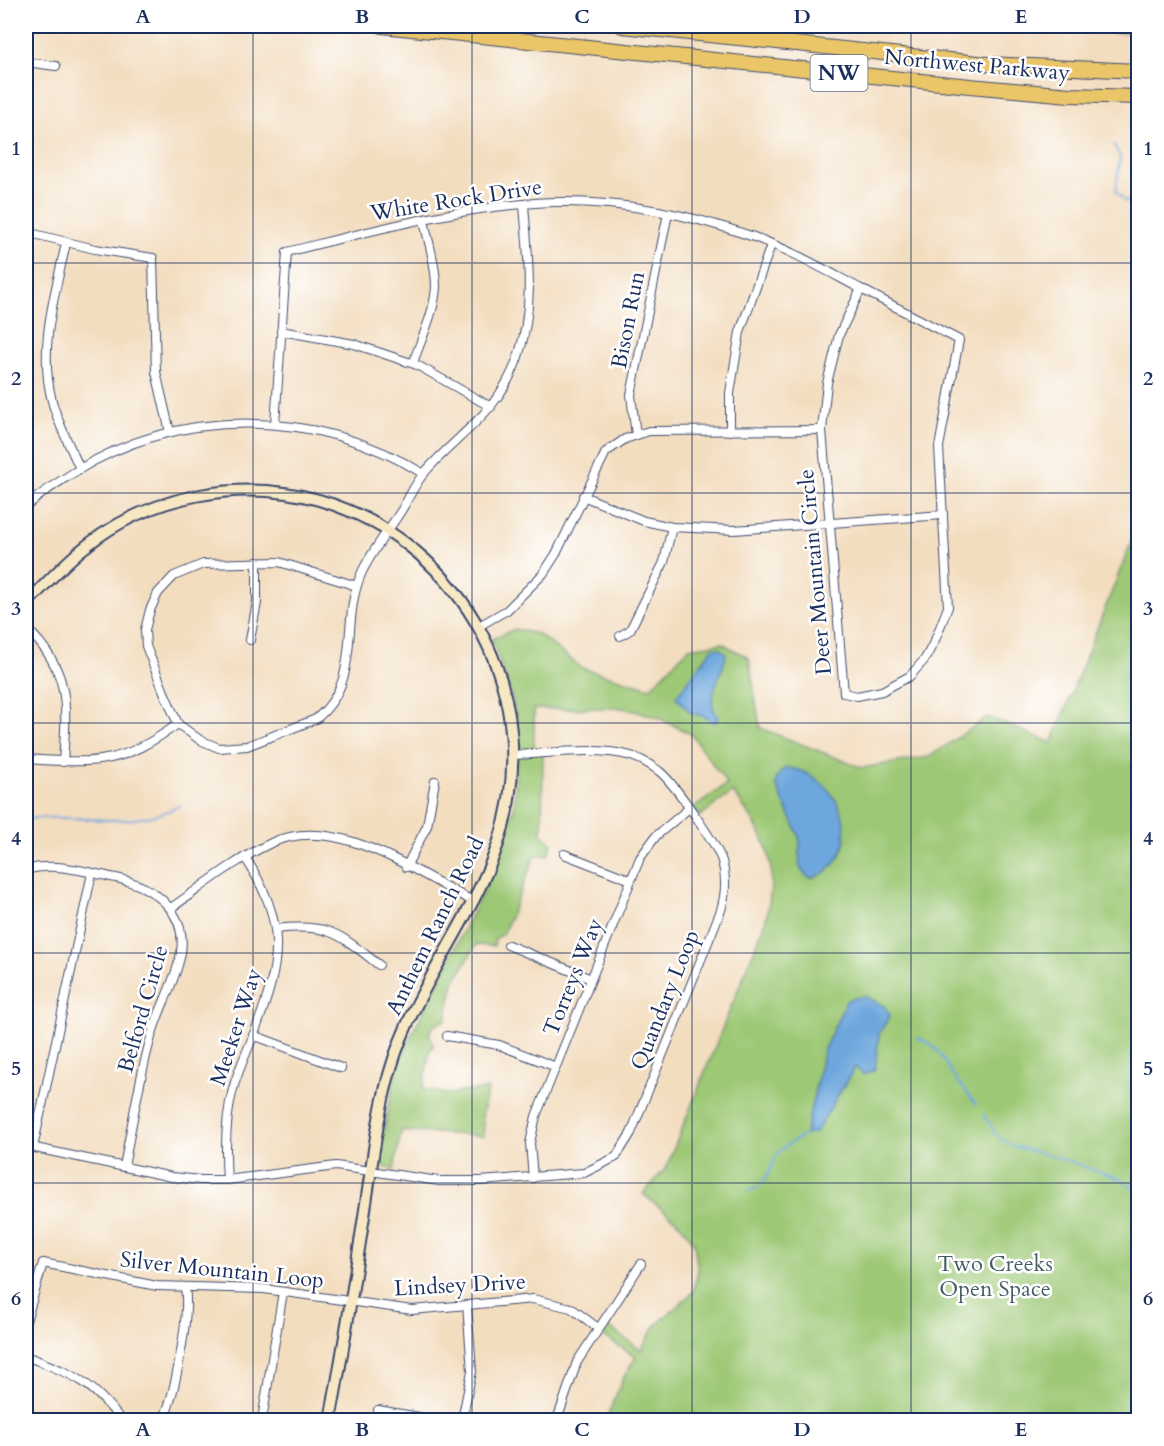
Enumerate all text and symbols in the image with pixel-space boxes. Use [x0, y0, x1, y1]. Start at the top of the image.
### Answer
text: A [135, 3, 151, 30]
text: B [355, 3, 369, 30]
text: C [574, 3, 590, 30]
text: D [793, 3, 811, 30]
text: E [1015, 3, 1027, 30]
street label: Northwest Parkway [883, 42, 1072, 88]
road number: NW [810, 55, 868, 91]
text: 1 [11, 135, 21, 162]
text: 1 [1143, 135, 1153, 162]
street label: White Rock Drive [367, 172, 544, 229]
street label: Bison Run [604, 268, 652, 371]
text: 2 [11, 365, 21, 392]
text: 2 [1143, 365, 1153, 392]
street label: Deer Mountain Circle [791, 468, 839, 676]
text: 3 [11, 595, 21, 622]
text: 3 [1143, 595, 1153, 622]
text: 4 [11, 825, 21, 852]
text: 4 [1143, 825, 1153, 852]
street label: Anthem Ranch Road [379, 831, 491, 1020]
street label: Torreys Way [536, 913, 610, 1040]
street label: Quandary Loop [623, 925, 707, 1075]
street label: Belford Circle [110, 942, 176, 1076]
street label: Meeker Way [203, 964, 269, 1090]
text: 5 [11, 1055, 21, 1082]
text: 5 [1143, 1055, 1153, 1082]
street label: Silver Mountain Loop [119, 1244, 325, 1296]
park label: Two Creeks Open Space [937, 1249, 1053, 1304]
street label: Lindsey Drive [393, 1267, 527, 1303]
text: 6 [11, 1285, 21, 1312]
text: 6 [1143, 1285, 1153, 1312]
text: A [135, 1416, 151, 1443]
text: B [355, 1416, 369, 1443]
text: C [574, 1416, 590, 1443]
text: D [793, 1416, 811, 1443]
text: E [1015, 1416, 1027, 1443]

